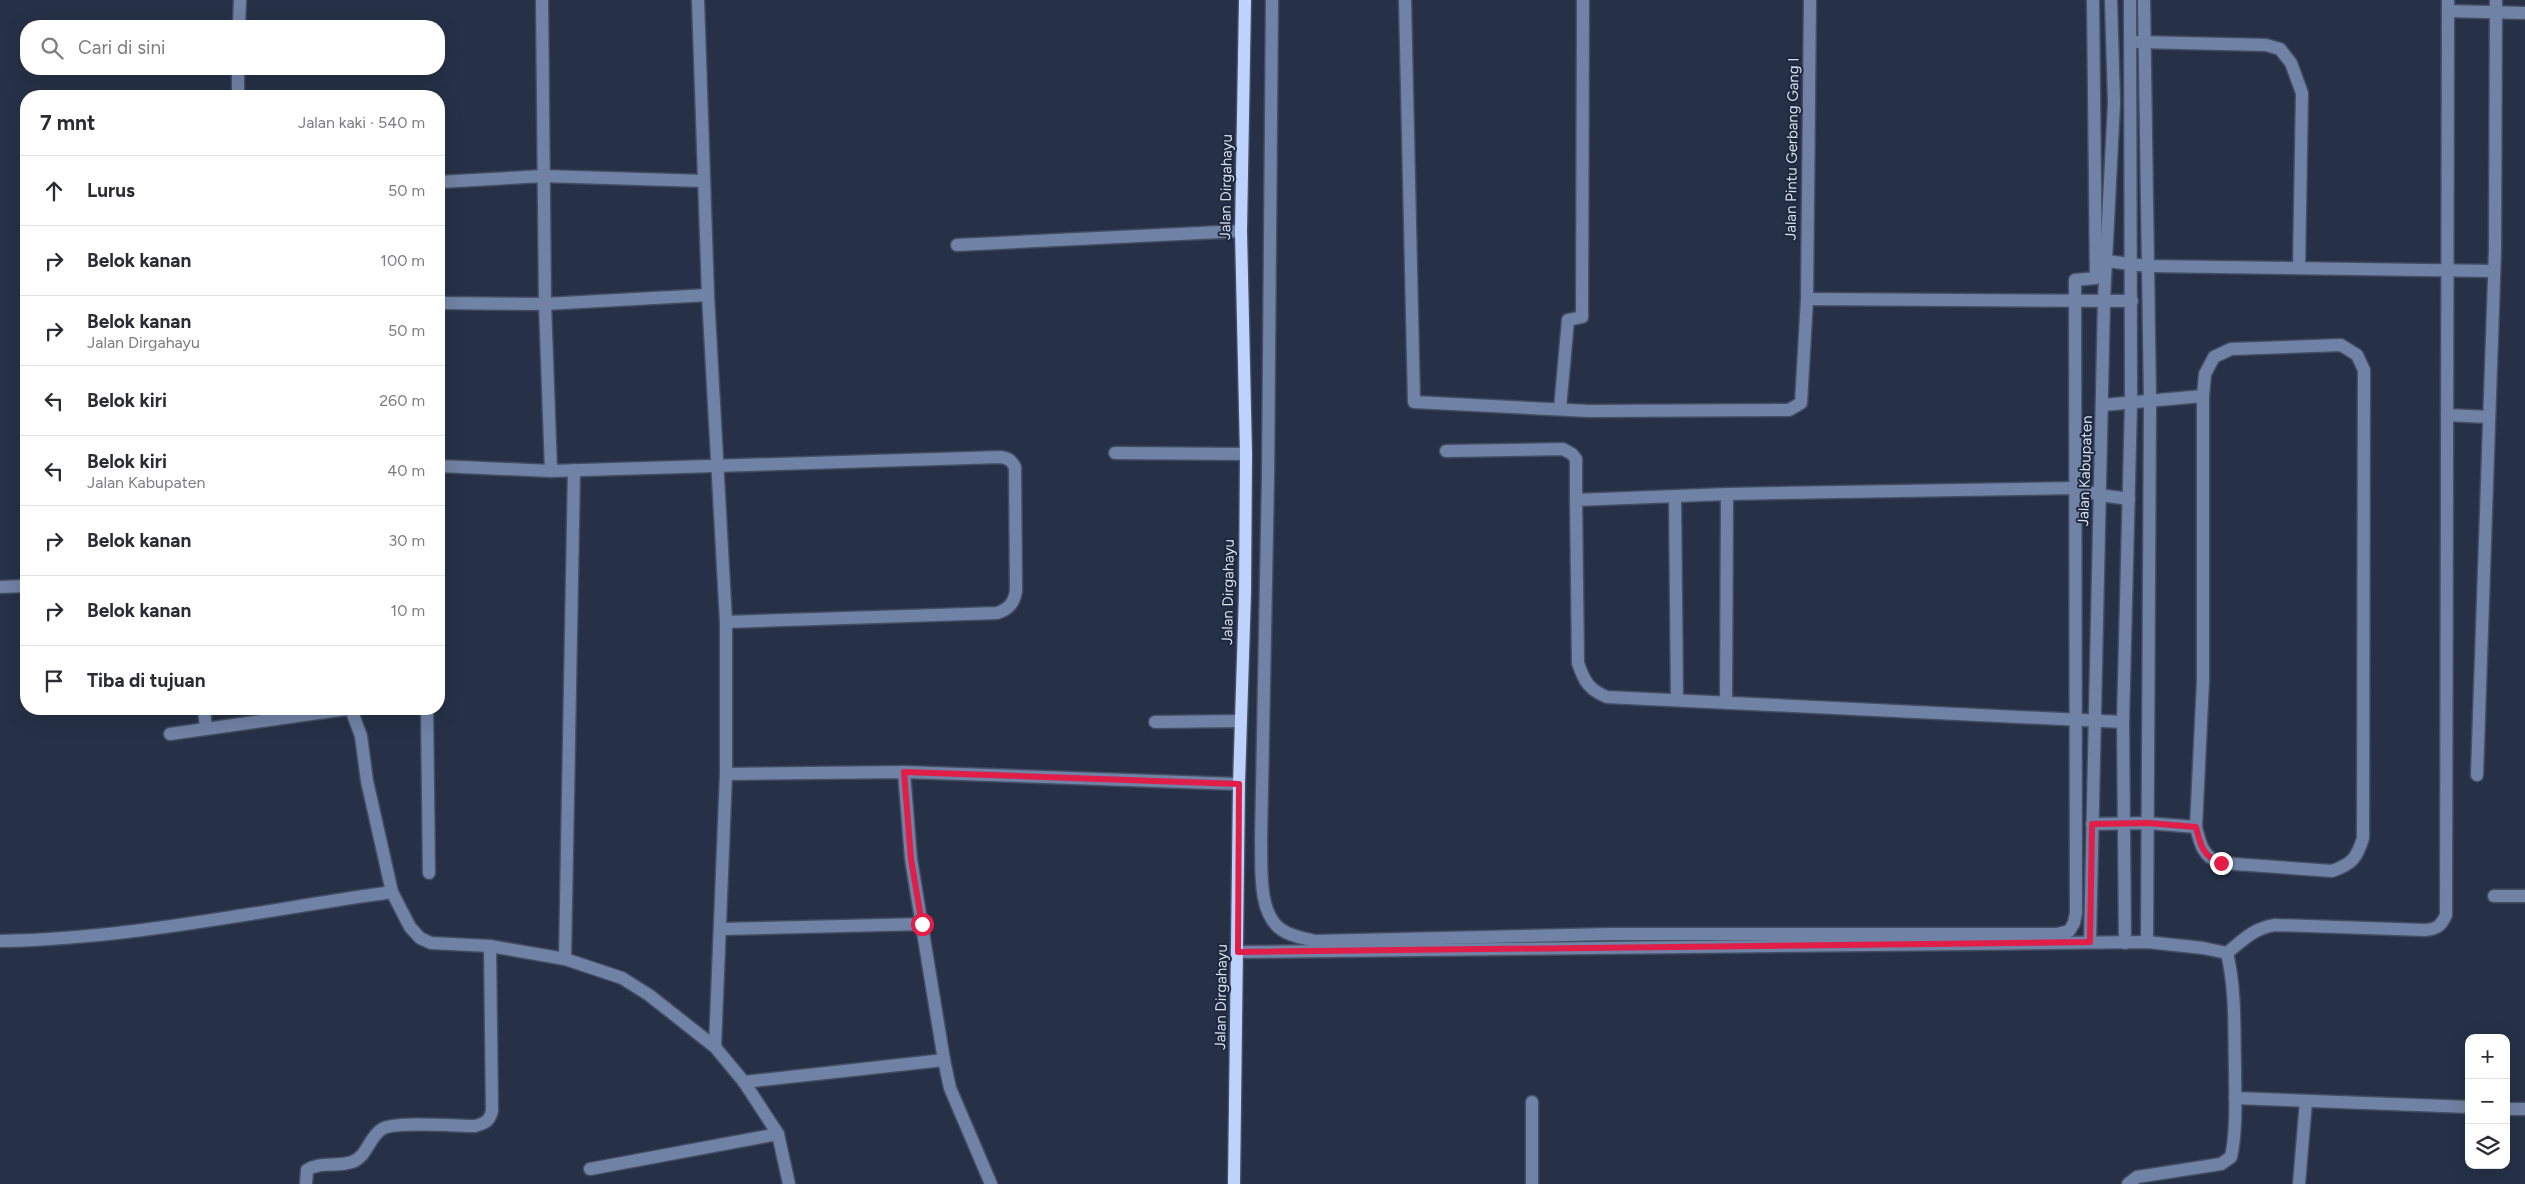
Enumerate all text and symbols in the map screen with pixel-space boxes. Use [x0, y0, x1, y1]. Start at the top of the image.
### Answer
search box [20, 20, 445, 75]
icon: search [38, 34, 66, 62]
text: Cari di sini [78, 36, 165, 59]
street label: Jalan Pintu Gerbang Gang I [1781, 58, 1803, 240]
text: 7 mnt [40, 110, 95, 135]
text: Jalan kaki · 540 m [298, 113, 425, 132]
street label: Jalan Dirgahayu [1216, 134, 1236, 240]
icon: ahead [40, 177, 68, 205]
text: Lurus [87, 179, 135, 202]
text: 50 m [388, 181, 425, 200]
icon: right [40, 247, 68, 275]
text: Belok kanan [87, 249, 191, 272]
text: 100 m [380, 251, 425, 270]
text: Belok kanan [87, 310, 191, 333]
icon: right [40, 317, 68, 345]
text: 50 m [388, 321, 425, 340]
text: Jalan Dirgahayu [87, 333, 200, 352]
icon: left [40, 387, 68, 415]
text: Belok kiri [87, 389, 167, 412]
text: 260 m [379, 391, 425, 410]
street label: Jalan Kabupaten [2074, 415, 2096, 527]
text: Belok kiri [87, 450, 167, 473]
icon: left [40, 457, 68, 485]
text: 40 m [387, 461, 425, 480]
text: Jalan Kabupaten [87, 473, 205, 492]
icon: right [40, 527, 68, 555]
text: Belok kanan [87, 529, 191, 552]
text: 30 m [388, 531, 425, 550]
street label: Jalan Dirgahayu [1218, 539, 1238, 645]
icon: right [40, 597, 68, 625]
text: Belok kanan [87, 599, 191, 622]
text: 10 m [391, 601, 425, 620]
icon: arrive [40, 667, 68, 695]
text: Tiba di tujuan [87, 669, 206, 692]
route end [2210, 852, 2233, 875]
route start [911, 913, 934, 936]
street label: Jalan Dirgahayu [1211, 944, 1231, 1050]
map controls [2465, 1034, 2510, 1169]
button: + [2465, 1034, 2510, 1079]
button: − [2465, 1079, 2510, 1124]
button: layers [2465, 1124, 2510, 1169]

